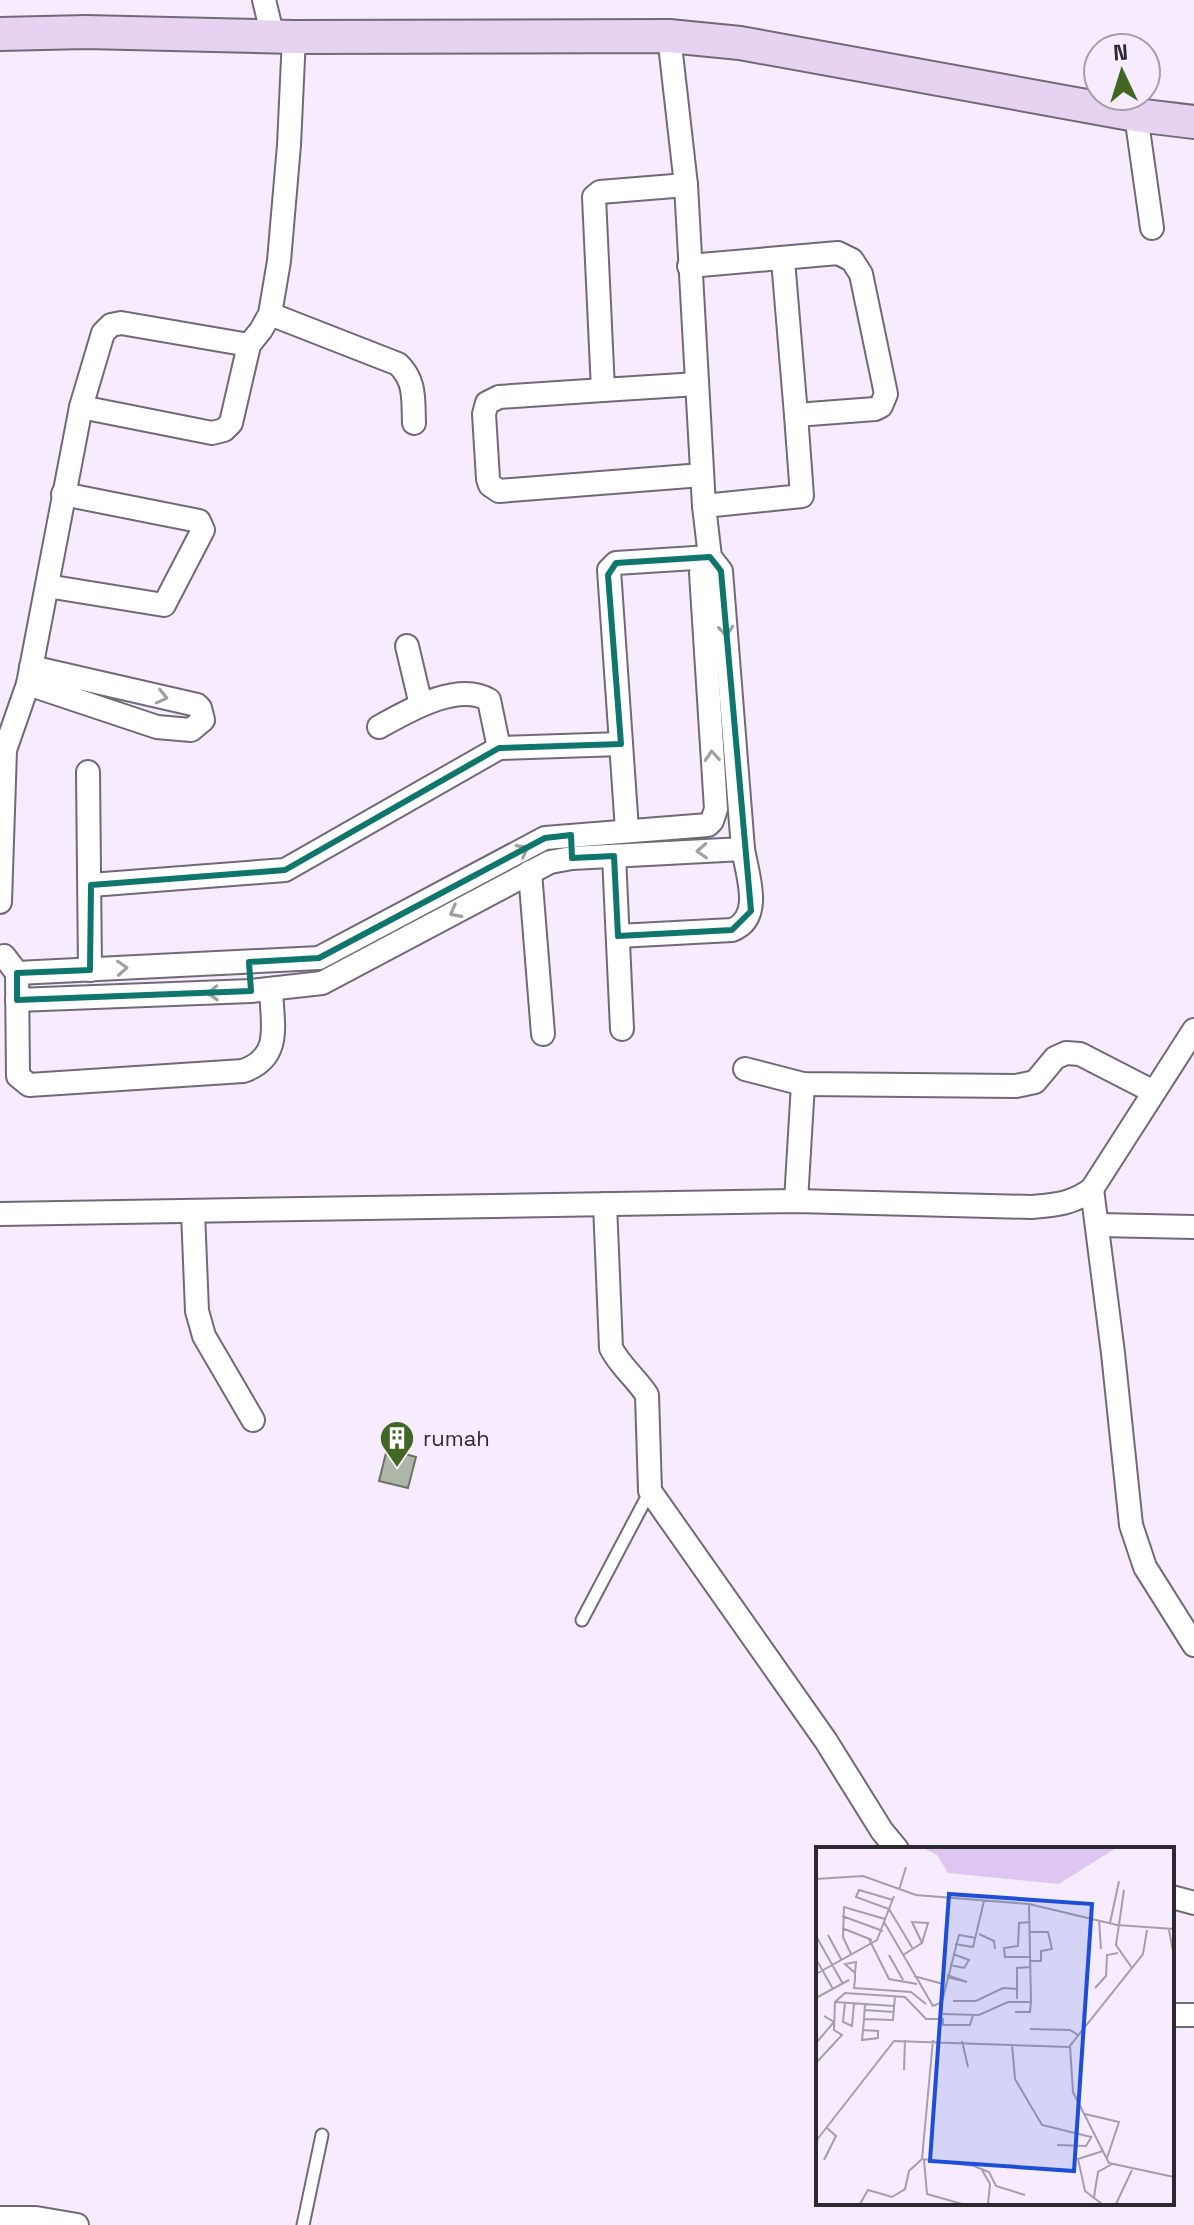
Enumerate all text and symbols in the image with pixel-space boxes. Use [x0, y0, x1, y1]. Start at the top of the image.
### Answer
north arrow [1082, 32, 1162, 112]
text: N [1112, 38, 1129, 67]
one-way arrow [717, 625, 734, 638]
one-way arrow [154, 688, 168, 705]
one-way arrow [704, 749, 721, 762]
one-way arrow [695, 842, 708, 859]
one-way arrow [515, 844, 529, 859]
one-way arrow [449, 903, 464, 918]
one-way arrow [116, 960, 129, 977]
one-way arrow [206, 984, 219, 1001]
building icon: rumah [378, 1419, 416, 1469]
place label: rumah [423, 1424, 490, 1452]
inset map [816, 1847, 1174, 2205]

